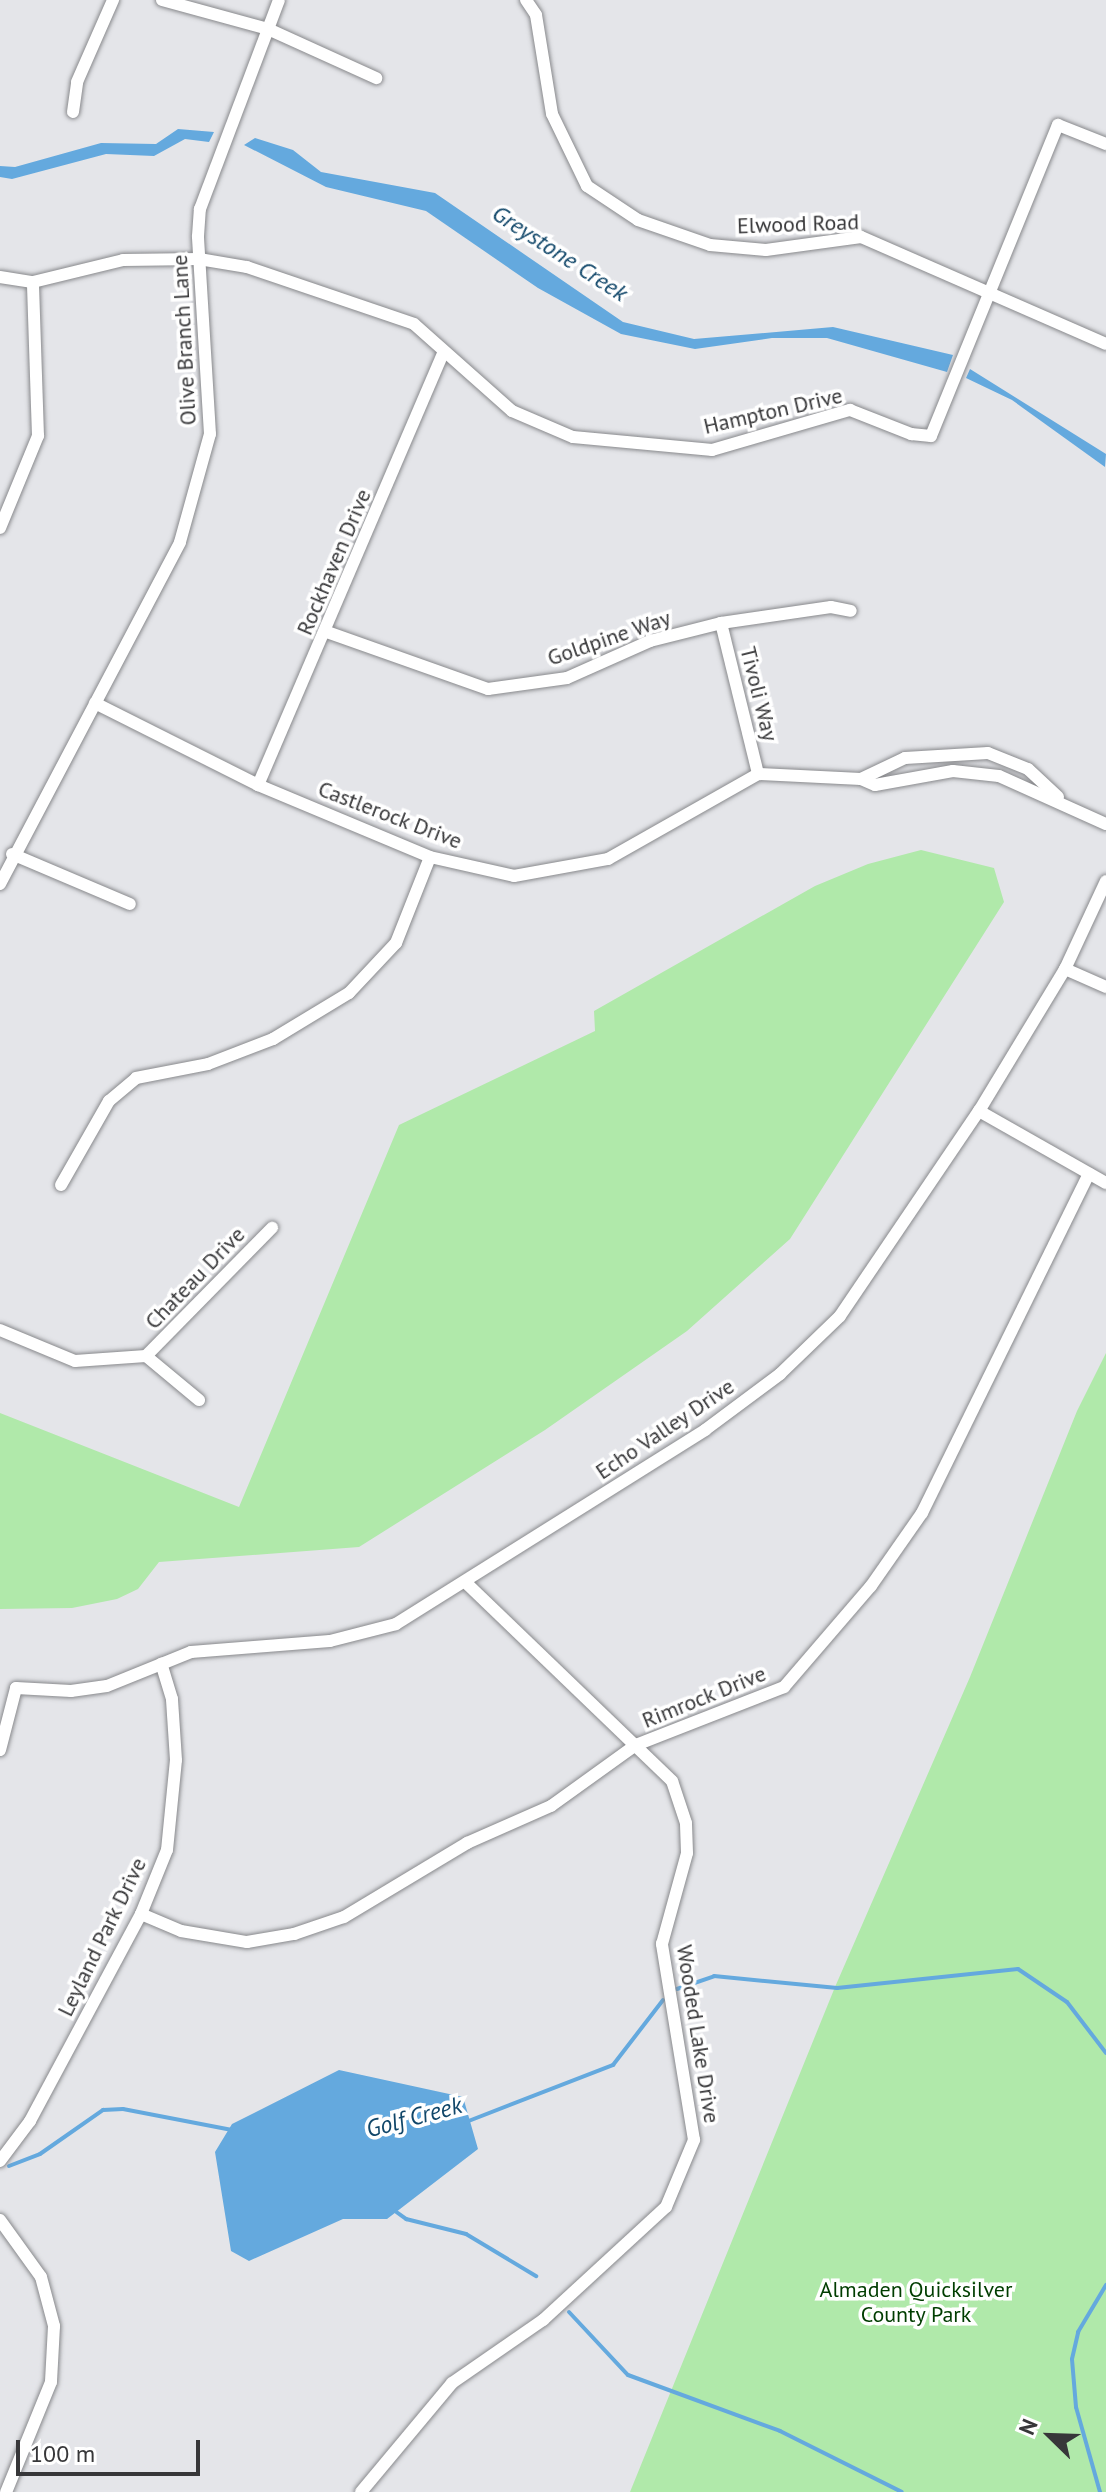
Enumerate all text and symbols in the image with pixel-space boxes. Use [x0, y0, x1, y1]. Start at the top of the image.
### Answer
water label: Greystone Creek [487, 199, 633, 307]
street label: Elwood Road [737, 209, 859, 239]
street label: Olive Branch Lane [166, 254, 202, 426]
street label: Hampton Drive [701, 382, 845, 440]
street label: Rockhaven Drive [291, 485, 377, 639]
street label: Goldpine Way [544, 605, 674, 671]
street label: Tivoli Way [734, 644, 784, 744]
street label: Castlerock Drive [314, 775, 466, 855]
street label: Chateau Drive [140, 1221, 250, 1335]
street label: Echo Valley Drive [590, 1373, 740, 1485]
street label: Rimrock Drive [638, 1660, 770, 1734]
street label: Leyland Park Drive [52, 1853, 152, 2021]
street label: Wooded Lake Drive [671, 1943, 725, 2125]
water label: Golf Creek [363, 2090, 465, 2144]
park label: Almaden Quicksilver County Park [820, 2276, 1012, 2328]
north arrow [1010, 2396, 1090, 2476]
text: N [1012, 2414, 1044, 2439]
scale bar [20, 2424, 204, 2474]
text: 100 m [30, 2438, 95, 2469]

